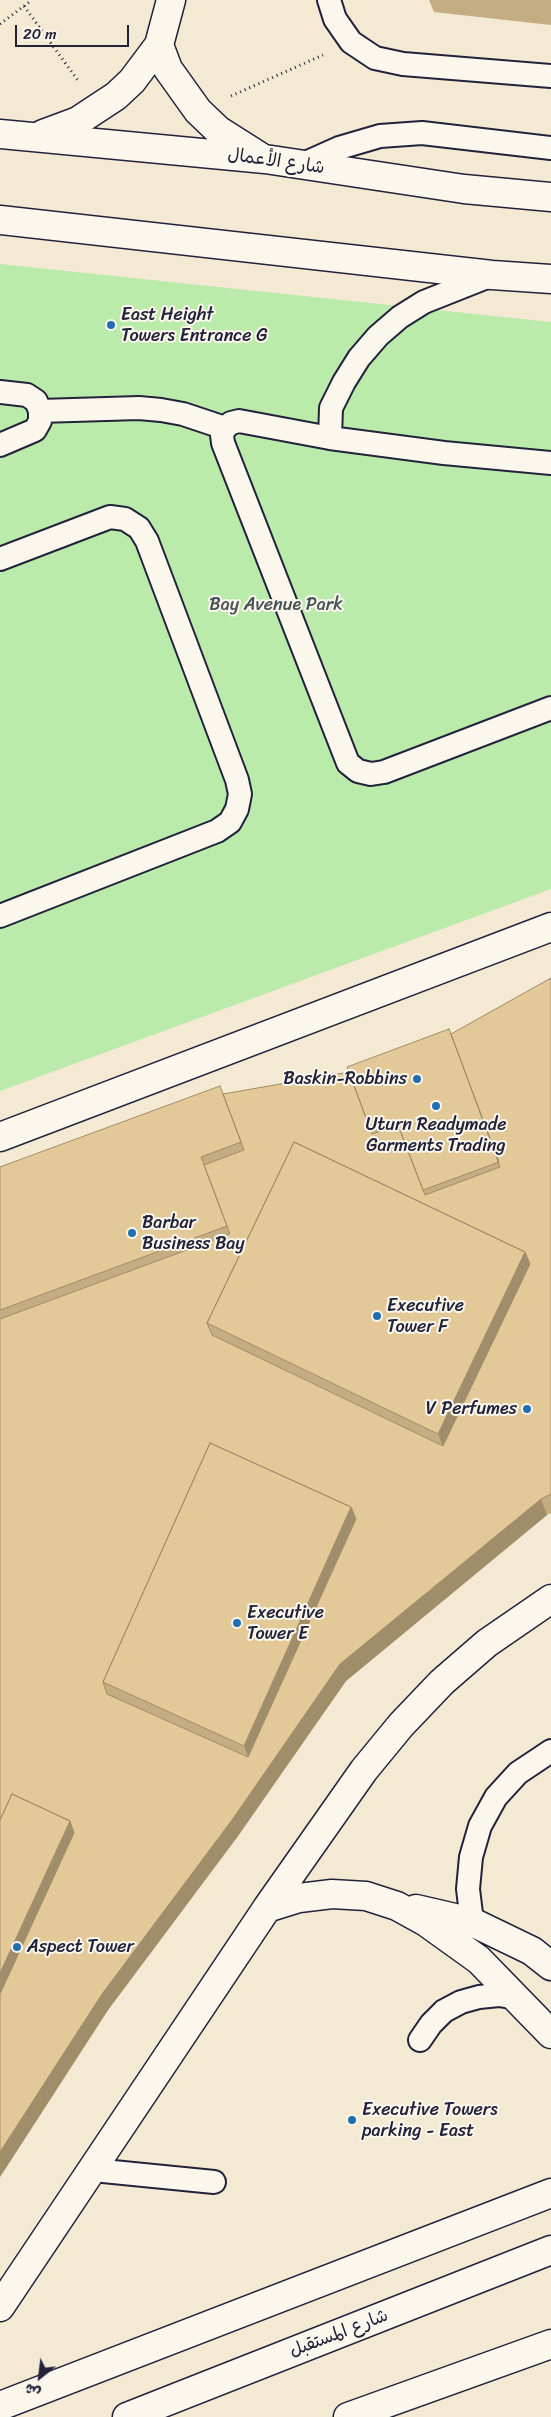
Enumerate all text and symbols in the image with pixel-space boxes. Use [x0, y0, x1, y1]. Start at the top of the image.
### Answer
scale bar [18, 15, 131, 47]
text: 20 m [23, 21, 57, 47]
street label: شارع الأعمال [226, 145, 326, 179]
place label: East Height Towers Entrance G [121, 304, 267, 346]
marker: East Height Towers Entrance G [105, 319, 117, 331]
park label: Bay Avenue Park [209, 594, 343, 616]
place label: Baskin-Robbins [283, 1068, 407, 1090]
marker: Baskin-Robbins [411, 1073, 423, 1085]
marker: Uturn Readymade Garments Trading [430, 1100, 442, 1112]
place label: Uturn Readymade Garments Trading [366, 1114, 506, 1156]
place label: Barbar Business Bay [142, 1212, 245, 1254]
marker: Barbar Business Bay [126, 1227, 138, 1239]
place label: Executive Tower F [387, 1295, 464, 1338]
marker: Executive Tower F [371, 1310, 383, 1322]
place label: V Perfumes [426, 1398, 517, 1420]
marker: V Perfumes [521, 1403, 533, 1415]
place label: Executive Tower E [247, 1602, 324, 1645]
marker: Executive Tower E [231, 1617, 243, 1629]
place label: Aspect Tower [27, 1936, 134, 1958]
marker: Aspect Tower [11, 1941, 23, 1953]
place label: Executive Towers parking - East [362, 2099, 498, 2142]
marker: Executive Towers parking - East [346, 2114, 358, 2126]
street label: شارع المستقبل [286, 2305, 392, 2363]
north arrow [15, 2352, 65, 2402]
text: ش [20, 2376, 45, 2405]

